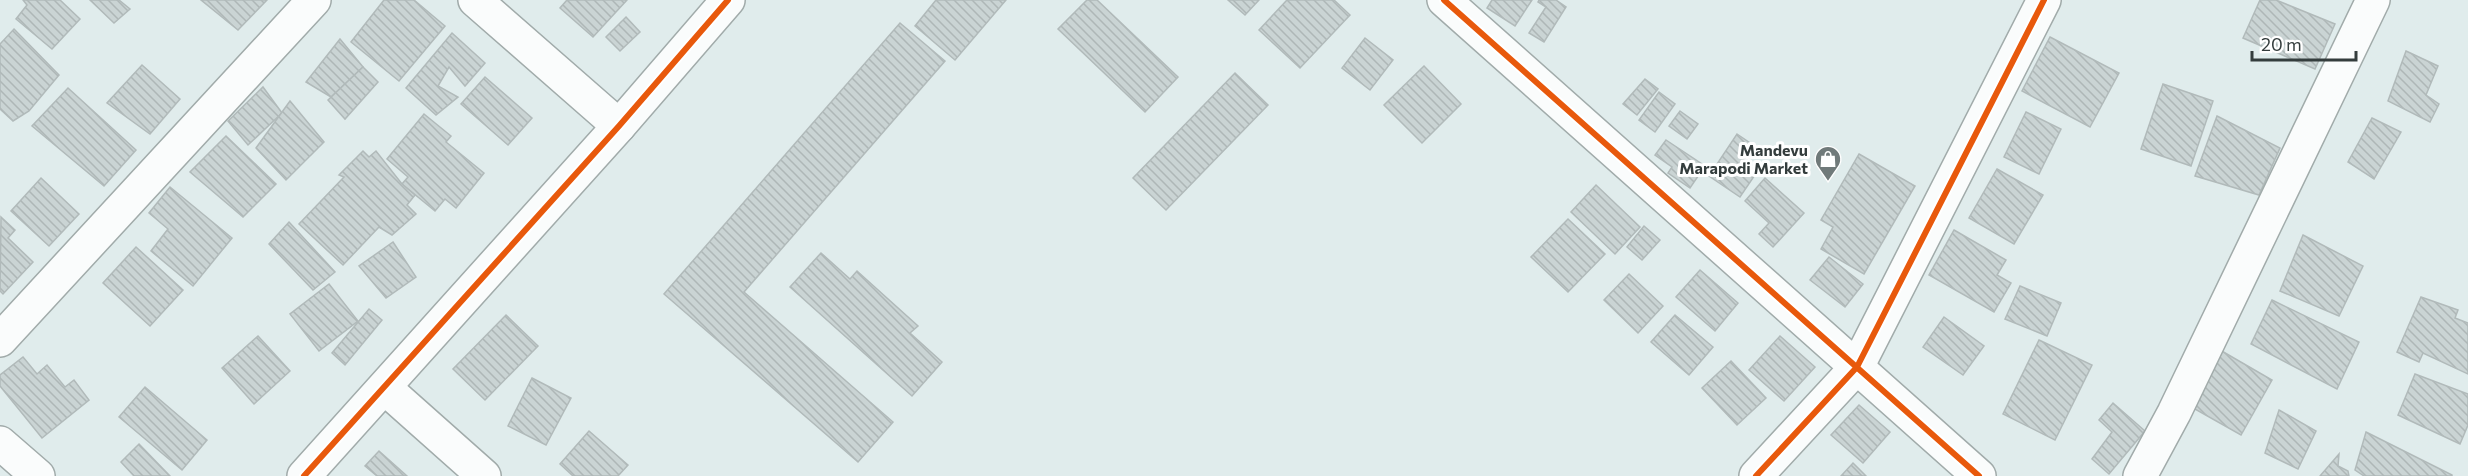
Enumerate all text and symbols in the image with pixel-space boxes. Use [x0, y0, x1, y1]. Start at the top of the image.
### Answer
scale bar [2252, 24, 2356, 62]
text: 20 m [2261, 33, 2302, 55]
place label: Mandevu Marapodi Market [1679, 140, 1808, 177]
shop icon: Mandevu Marapodi Market [1813, 144, 1843, 182]

